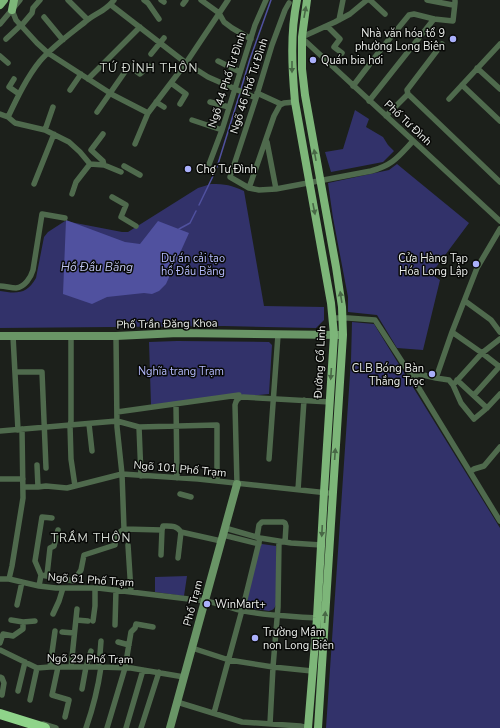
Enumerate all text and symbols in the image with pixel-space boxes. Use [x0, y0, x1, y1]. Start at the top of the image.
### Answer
one-way arrow [302, 6, 308, 18]
place label: Nhà văn hóa tổ 9 phường Long Biên [355, 26, 445, 54]
street label: Ngõ 44 Phố Tư Đình [204, 30, 250, 130]
marker: Nhà văn hóa tổ 9 phường Long Biên [448, 34, 458, 44]
street label: Ngõ 46 Phố Tư Đình [226, 36, 272, 136]
place label: Quán bia hơi [321, 53, 383, 68]
marker: Quán bia hơi [308, 55, 318, 65]
district label: TỨ ĐỈNH THÔN [100, 60, 198, 76]
one-way arrow [289, 61, 295, 74]
street label: Phố Tư Đình [381, 97, 435, 149]
one-way arrow [312, 149, 318, 161]
place label: Chợ Tư Đình [196, 162, 257, 177]
marker: Chợ Tư Đình [183, 164, 193, 174]
one-way arrow [311, 203, 317, 215]
park label: Dự án cải tạo hồ Đầu Băng [161, 251, 225, 279]
place label: Cửa Hàng Tạp Hóa Long Lập [398, 251, 468, 279]
water label: Hồ Đầu Băng [61, 259, 133, 275]
marker: Cửa Hàng Tạp Hóa Long Lập [471, 259, 481, 269]
one-way arrow [338, 291, 344, 303]
street label: Phố Trần Đăng Khoa [116, 316, 218, 332]
street label: Đường Cổ Linh [311, 325, 329, 400]
place label: CLB Bóng Bàn Thắng Trọc [352, 361, 424, 389]
park label: Nghĩa trang Trạm [138, 364, 224, 379]
one-way arrow [328, 368, 335, 380]
marker: CLB Bóng Bàn Thắng Trọc [427, 369, 437, 379]
one-way arrow [332, 448, 339, 460]
street label: Ngõ 101 Phố Trạm [133, 457, 227, 481]
one-way arrow [318, 525, 325, 537]
district label: TRẦM THÔN [51, 529, 131, 546]
street label: Ngõ 61 Phố Trạm [47, 569, 135, 591]
street label: Phố Trạm [180, 578, 206, 628]
place label: WinMart+ [215, 597, 266, 612]
marker: WinMart+ [202, 599, 212, 609]
one-way arrow [322, 610, 328, 623]
place label: Trường Mầm non Long Biên [263, 625, 334, 653]
marker: Trường Mầm non Long Biên [250, 633, 260, 643]
street label: Ngõ 29 Phố Trạm [47, 651, 133, 667]

